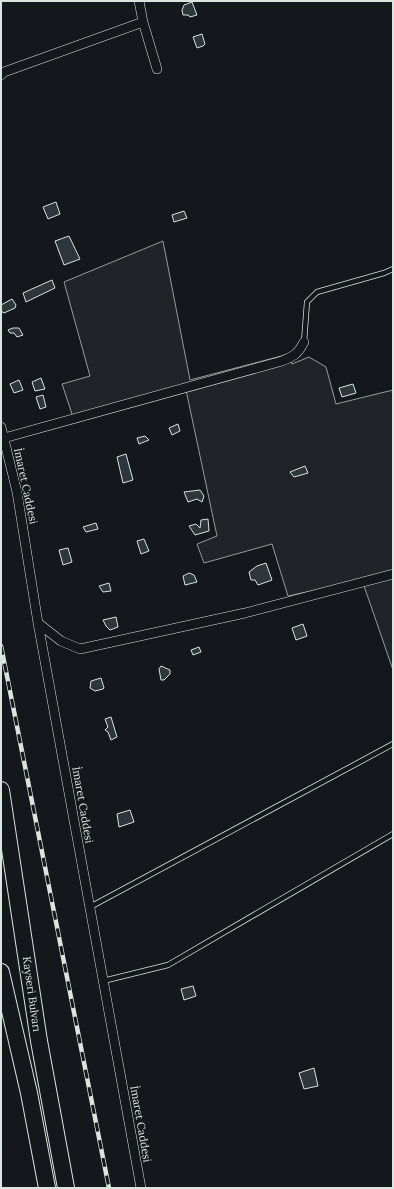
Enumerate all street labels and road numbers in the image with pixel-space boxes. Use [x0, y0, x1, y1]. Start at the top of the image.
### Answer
street label: İmaret Caddesi [11, 446, 42, 525]
street label: İmaret Caddesi [69, 765, 98, 844]
street label: Kayseri Bulvarı [20, 955, 44, 1033]
street label: İmaret Caddesi [127, 1084, 156, 1163]

